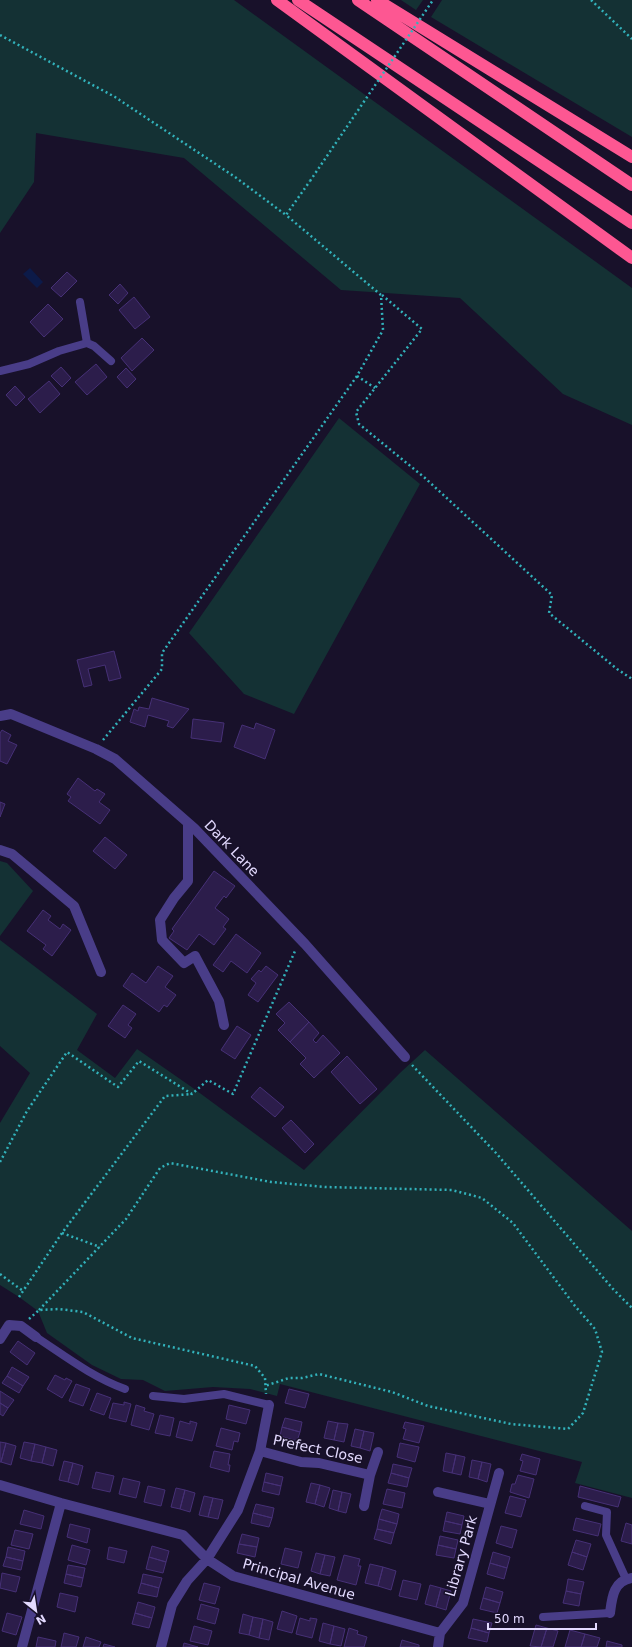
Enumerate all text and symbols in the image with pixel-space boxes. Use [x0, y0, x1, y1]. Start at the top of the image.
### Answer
street label: Dark Lane [201, 817, 263, 879]
street label: Prefect Close [272, 1432, 364, 1466]
street label: Library Park [442, 1513, 480, 1598]
street label: Principal Avenue [241, 1555, 357, 1603]
north arrow [16, 1591, 56, 1631]
scale bar [488, 1605, 596, 1631]
text: N [34, 1611, 48, 1627]
text: 50 m [494, 1612, 525, 1626]

